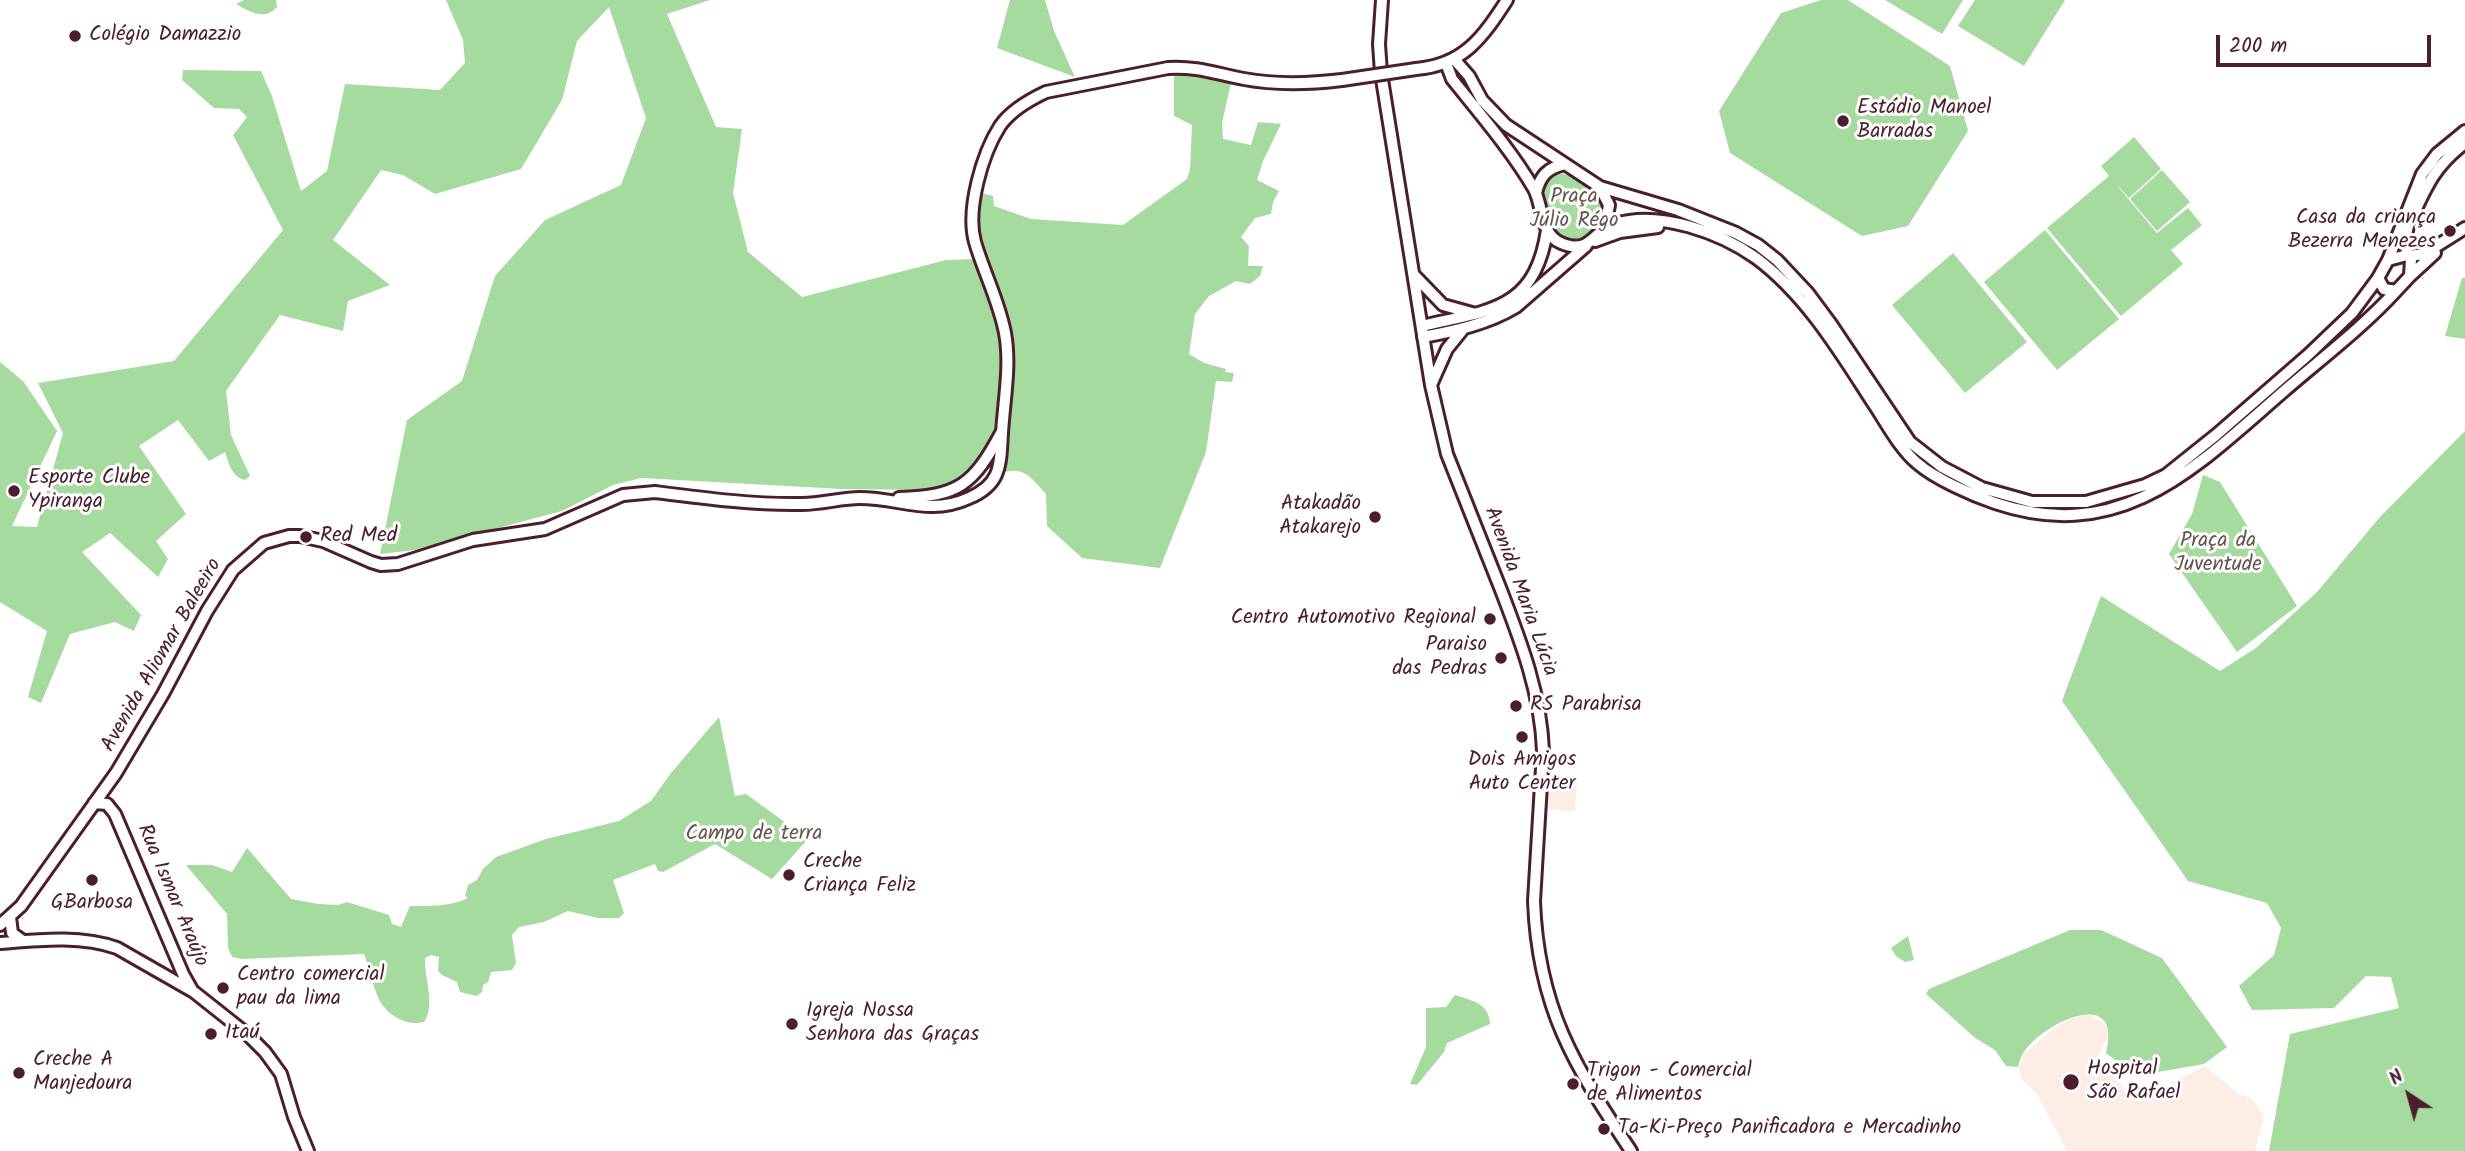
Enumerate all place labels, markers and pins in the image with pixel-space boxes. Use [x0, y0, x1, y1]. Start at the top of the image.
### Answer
place label: Colégio Damazzio [89, 23, 241, 49]
marker: Colégio Damazzio [67, 28, 83, 44]
place label: Estádio Manoel Barradas [1857, 96, 1991, 146]
marker: Estádio Manoel Barradas [1835, 113, 1851, 129]
place label: Casa da criança Bezerra Menezes [2288, 206, 2436, 256]
marker: Casa da criança Bezerra Menezes [2442, 223, 2458, 239]
place label: Esporte Clube Ypiranga [28, 466, 150, 516]
marker: Esporte Clube Ypiranga [6, 483, 22, 499]
place label: Atakadão Atakarejo [1279, 492, 1361, 542]
marker: Atakadão Atakarejo [1367, 509, 1383, 525]
place label: Red Med [320, 524, 397, 550]
marker: Red Med [298, 529, 314, 545]
place label: Centro Automotivo Regional [1231, 606, 1476, 632]
marker: Centro Automotivo Regional [1482, 611, 1498, 627]
place label: Paraiso das Pedras [1392, 633, 1487, 683]
marker: Paraiso das Pedras [1493, 650, 1509, 666]
place label: RS Parabrisa [1530, 693, 1642, 719]
marker: RS Parabrisa [1508, 698, 1524, 714]
marker: Dois Amigos Auto Center [1514, 729, 1530, 745]
place label: Dois Amigos Auto Center [1468, 748, 1576, 798]
place label: Creche Criança Feliz [803, 850, 916, 900]
marker: Creche Criança Feliz [781, 867, 797, 883]
marker: GBarbosa [84, 872, 100, 888]
place label: GBarbosa [51, 891, 133, 917]
place label: Centro comercial pau da lima [237, 963, 385, 1013]
marker: Centro comercial pau da lima [215, 980, 231, 996]
place label: Igreja Nossa Senhora das Graças [806, 999, 979, 1049]
marker: Igreja Nossa Senhora das Graças [784, 1016, 800, 1032]
place label: Itaú [225, 1021, 260, 1047]
marker: Itaú [203, 1026, 219, 1042]
place label: Creche A Manjedoura [33, 1048, 132, 1098]
place label: Hospital São Rafael [2087, 1057, 2180, 1107]
place label: Trigon - Comercial de Alimentos [1587, 1059, 1752, 1109]
marker: Creche A Manjedoura [11, 1065, 27, 1081]
marker: Hospital São Rafael [2061, 1072, 2081, 1092]
marker: Trigon - Comercial de Alimentos [1565, 1076, 1581, 1092]
place label: Ta-Ki-Preço Panificadora e Mercadinho [1618, 1116, 1961, 1142]
marker: Ta-Ki-Preço Panificadora e Mercadinho [1596, 1121, 1612, 1137]

